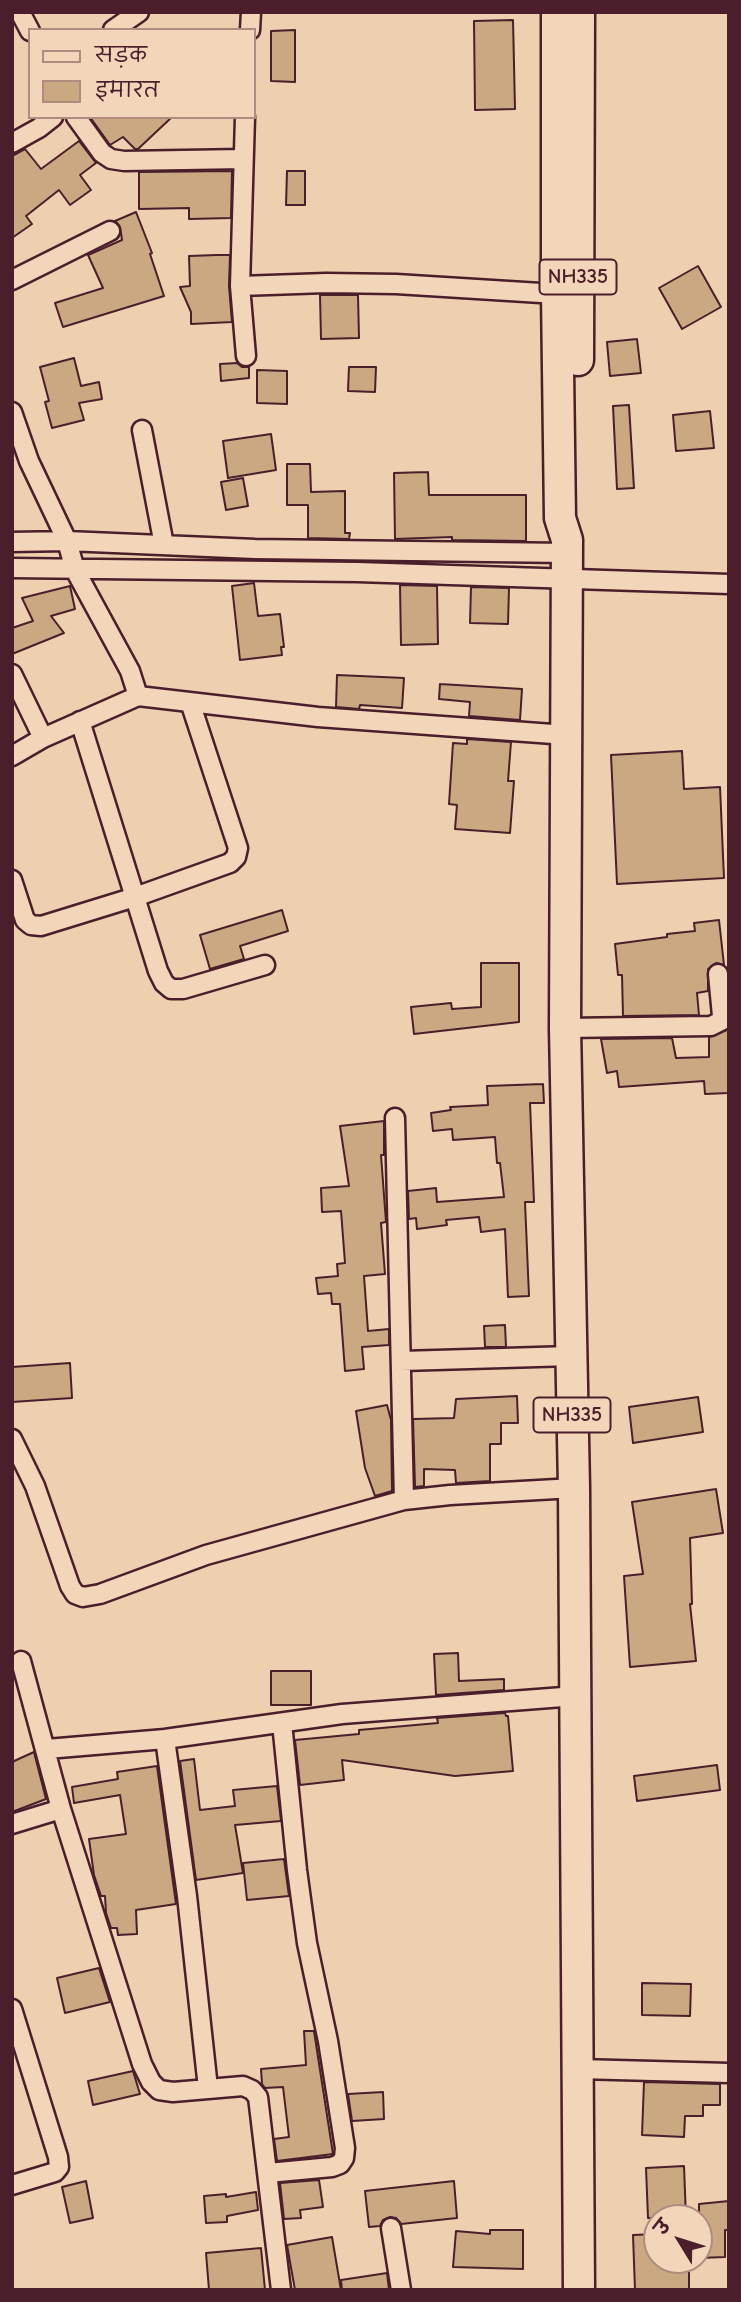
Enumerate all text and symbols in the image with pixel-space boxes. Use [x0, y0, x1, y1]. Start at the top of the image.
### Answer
legend [28, 28, 256, 119]
text: सड़क [95, 43, 147, 67]
text: इमारत [95, 78, 159, 102]
road number: NH335 [540, 260, 616, 294]
road number: NH335 [534, 1398, 610, 1432]
north arrow [643, 2204, 713, 2274]
text: उ [650, 2216, 676, 2239]

